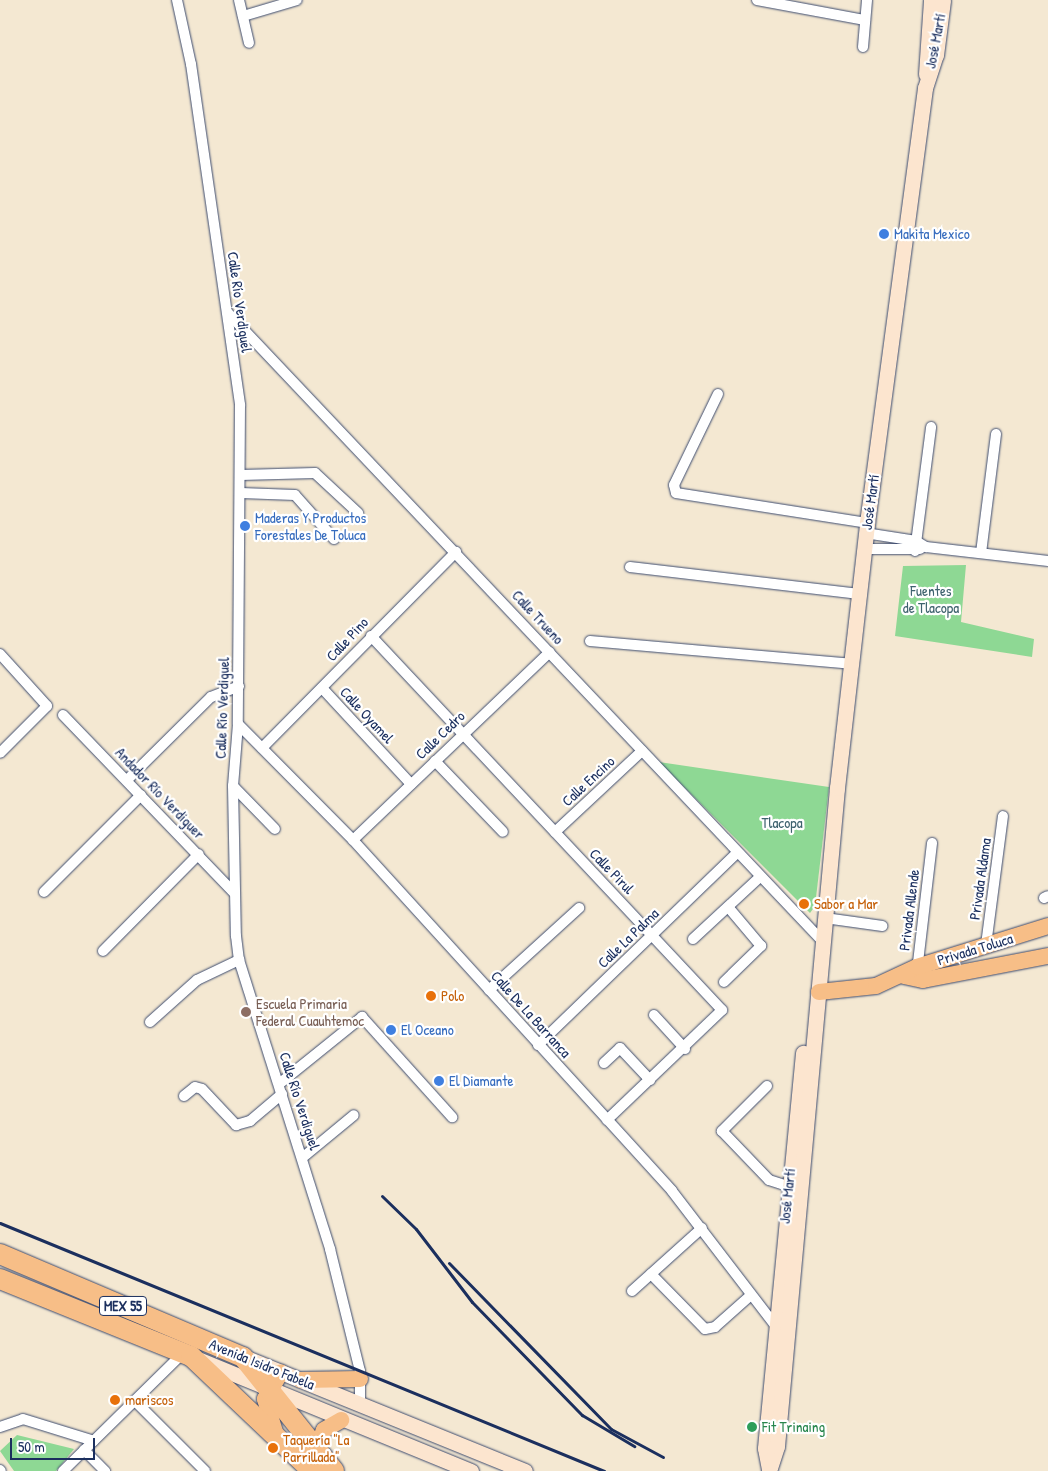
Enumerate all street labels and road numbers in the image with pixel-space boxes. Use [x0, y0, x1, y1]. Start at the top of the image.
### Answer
street label: José Martí [921, 12, 949, 70]
street label: Calle Río Verdiguel [224, 250, 256, 354]
street label: José Martí [857, 473, 883, 531]
street label: Calle Trueno [508, 586, 568, 648]
street label: Calle Pino [322, 613, 372, 665]
street label: Calle Río Verdiguel [211, 657, 233, 759]
street label: Calle Oyamel [336, 683, 398, 747]
street label: Calle Cedro [412, 707, 468, 763]
street label: Andador Río Verdiguer [112, 743, 208, 843]
street label: Calle Encino [558, 752, 618, 810]
street label: Privada Aldama [965, 837, 995, 921]
street label: Calle Pirul [586, 844, 638, 898]
street label: Privada Allende [895, 868, 923, 952]
street label: Calle La Palma [594, 904, 662, 972]
street label: Privada Toluca [935, 929, 1015, 969]
street label: Calle De La Barranca [487, 967, 575, 1061]
street label: Calle Río Verdiguel [276, 1050, 324, 1152]
street label: José Martí [775, 1167, 799, 1225]
road number: MEX 55 [98, 1294, 148, 1318]
street label: Avenida Isidro Fabela [207, 1335, 317, 1393]

